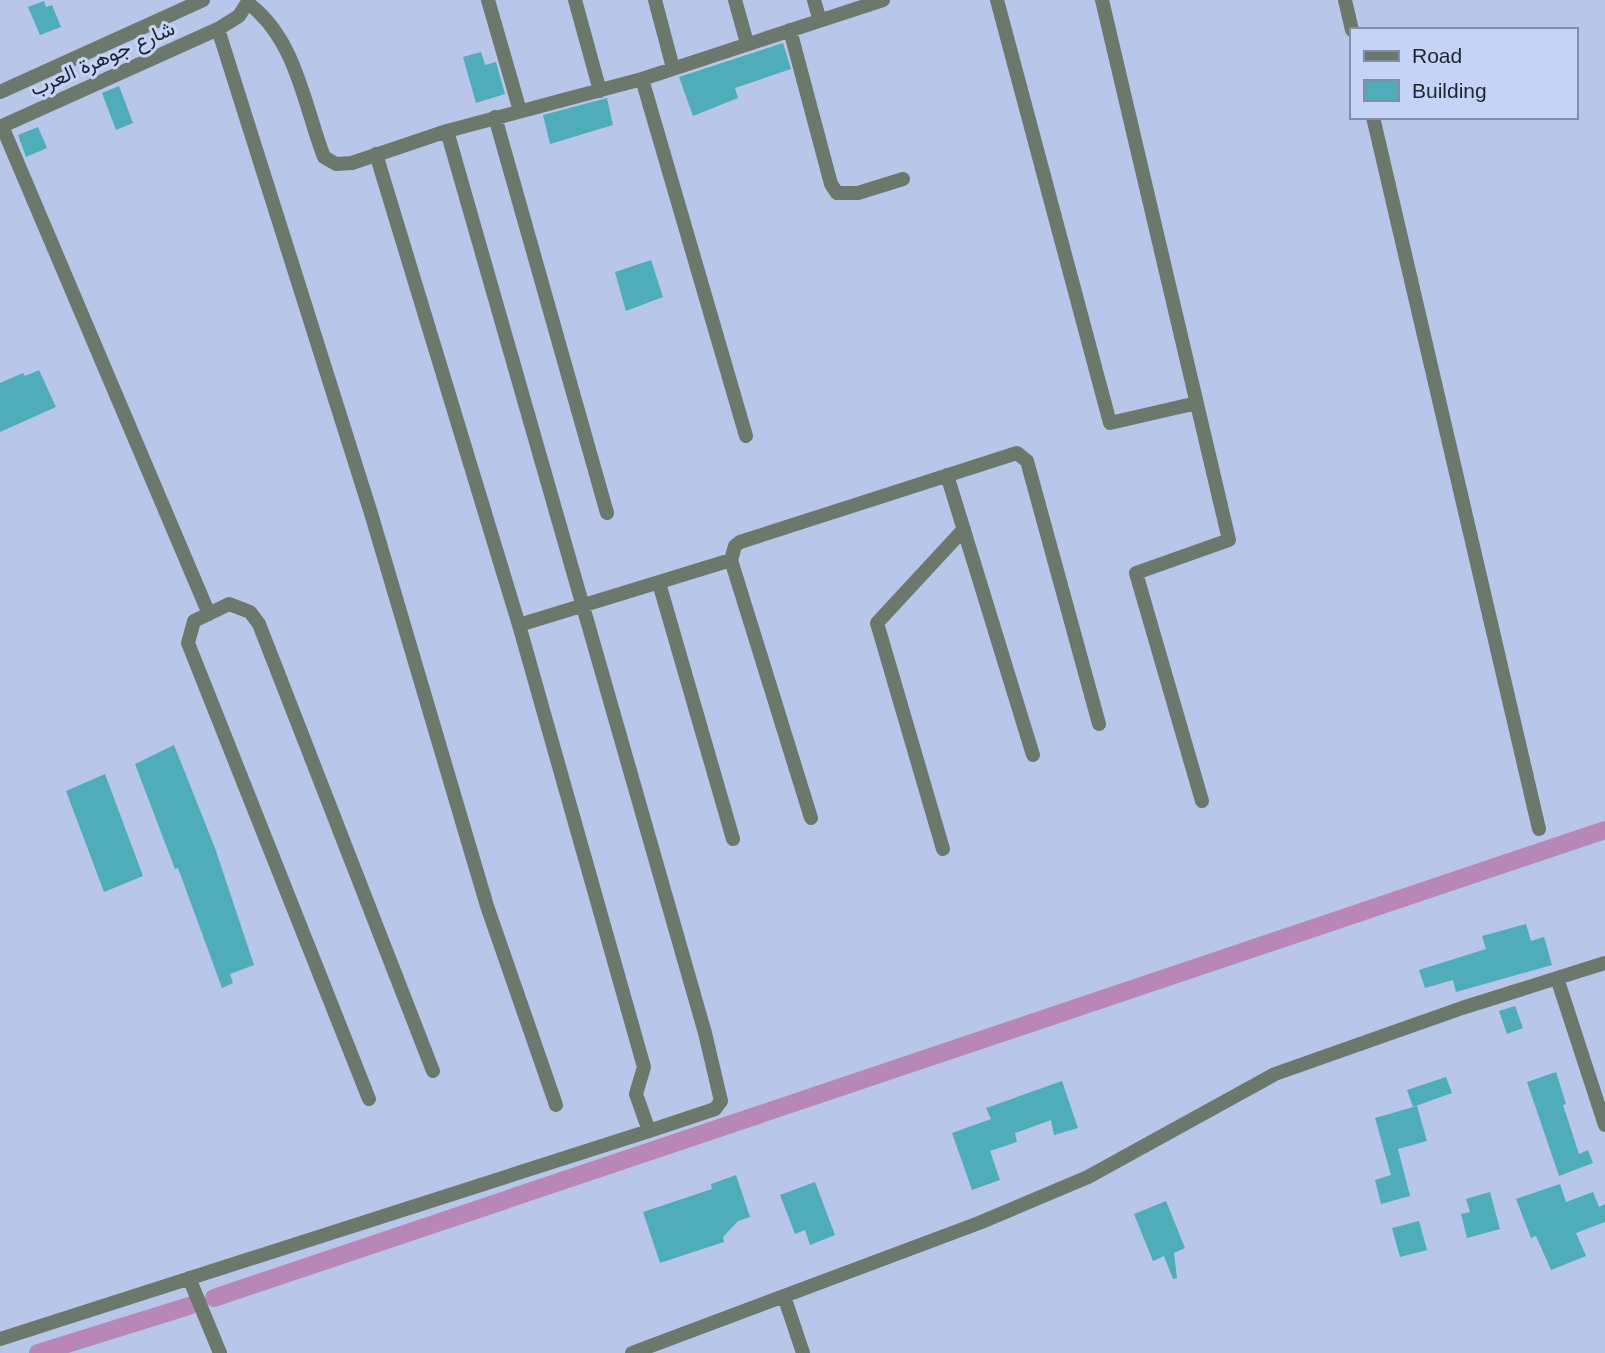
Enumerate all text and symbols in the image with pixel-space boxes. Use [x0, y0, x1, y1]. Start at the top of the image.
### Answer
street label: شارع جوهرة العرب [26, 16, 179, 103]
legend [1350, 28, 1577, 119]
text: Road [1412, 44, 1462, 67]
text: Building [1412, 79, 1487, 102]

